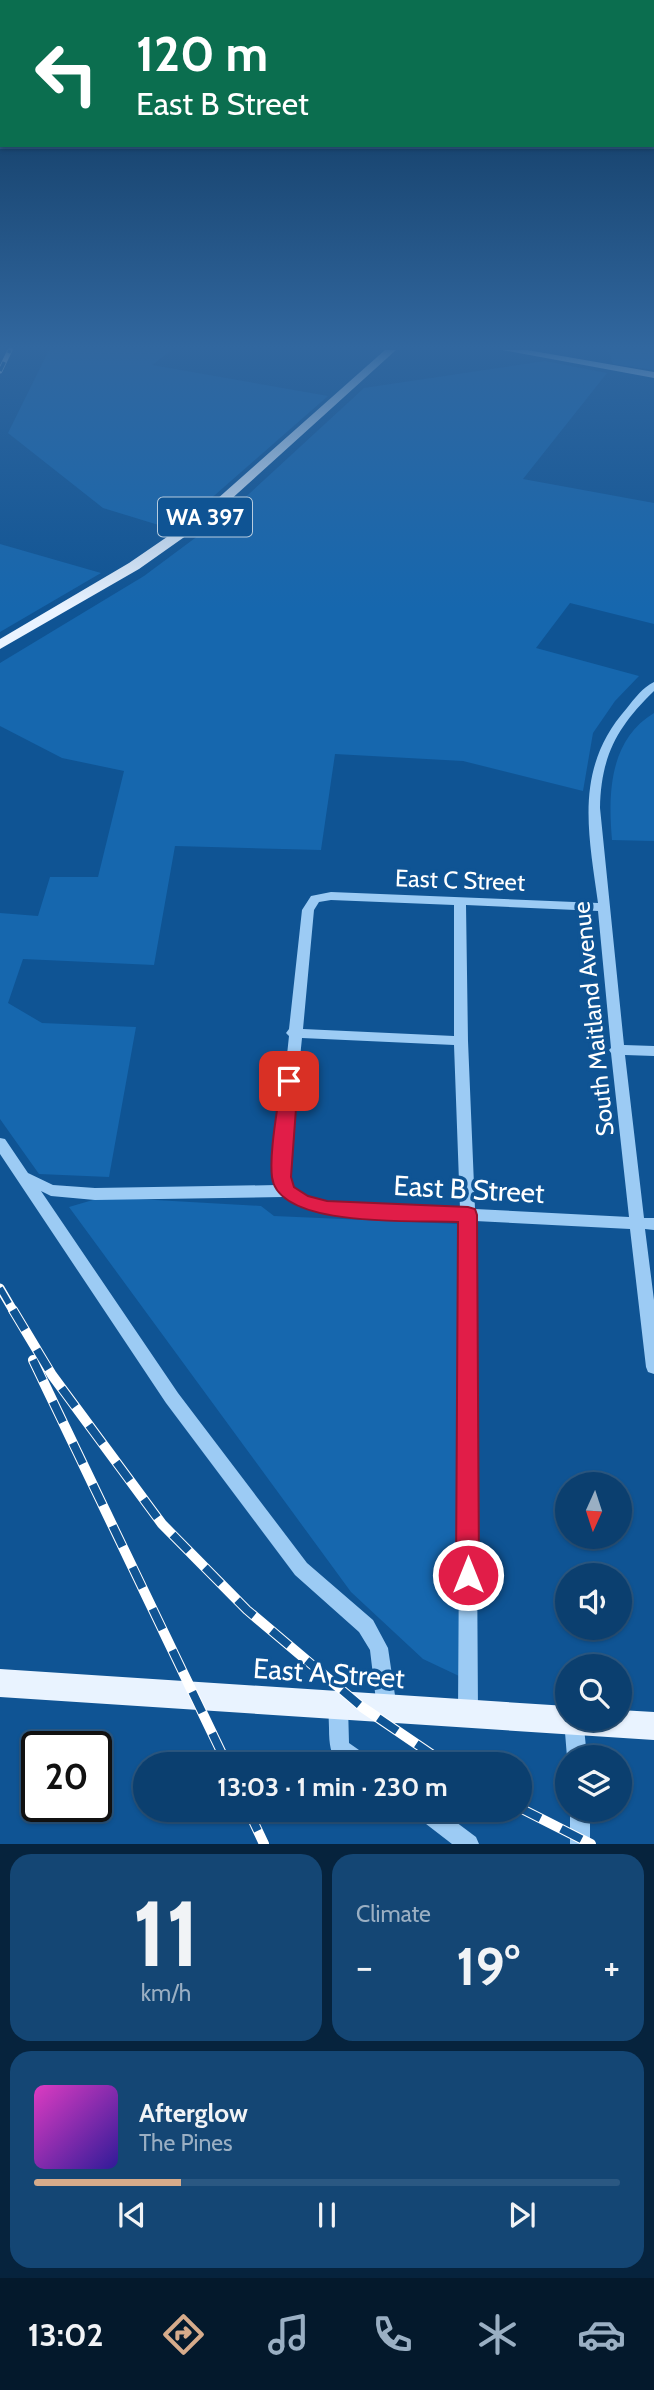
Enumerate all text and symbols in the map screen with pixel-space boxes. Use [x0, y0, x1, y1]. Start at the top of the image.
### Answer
text: 120 m [136, 24, 268, 83]
icon: left [21, 28, 112, 119]
text: East B Street [136, 84, 309, 123]
road number: WA 397 [158, 498, 252, 537]
street label: East C Street [394, 863, 526, 897]
street label: South Maitland Avenue [566, 900, 620, 1138]
pin [259, 1051, 319, 1111]
icon: arrive [270, 1062, 308, 1100]
street label: East B Street [393, 1168, 545, 1210]
north arrow [555, 1472, 632, 1549]
map controls [555, 1472, 632, 1822]
position arrow [431, 1538, 505, 1612]
button: sound [555, 1563, 632, 1640]
street label: East A Street [252, 1651, 406, 1695]
button: search [555, 1654, 632, 1731]
speed limit sign: 20 [21, 1731, 112, 1822]
button: layers [555, 1745, 632, 1822]
text: 13:03 · 1 min · 230 m [217, 1771, 448, 1803]
text: 11 [132, 1878, 200, 1989]
text: Climate [356, 1900, 431, 1928]
text: 19° [456, 1935, 520, 1998]
text: − [356, 1943, 373, 1990]
text: + [603, 1943, 620, 1990]
text: km/h [141, 1979, 191, 2007]
text: Afterglow [139, 2097, 248, 2129]
text: The Pines [139, 2129, 233, 2157]
icon: previous [113, 2196, 151, 2234]
icon: pause [308, 2196, 346, 2234]
icon: next [503, 2196, 541, 2234]
icon: directions [159, 2310, 208, 2359]
icon: music [264, 2310, 313, 2359]
icon: phone [368, 2310, 417, 2359]
icon: climate [473, 2310, 522, 2359]
icon: car [577, 2310, 626, 2359]
text: 13:02 [28, 2315, 103, 2354]

